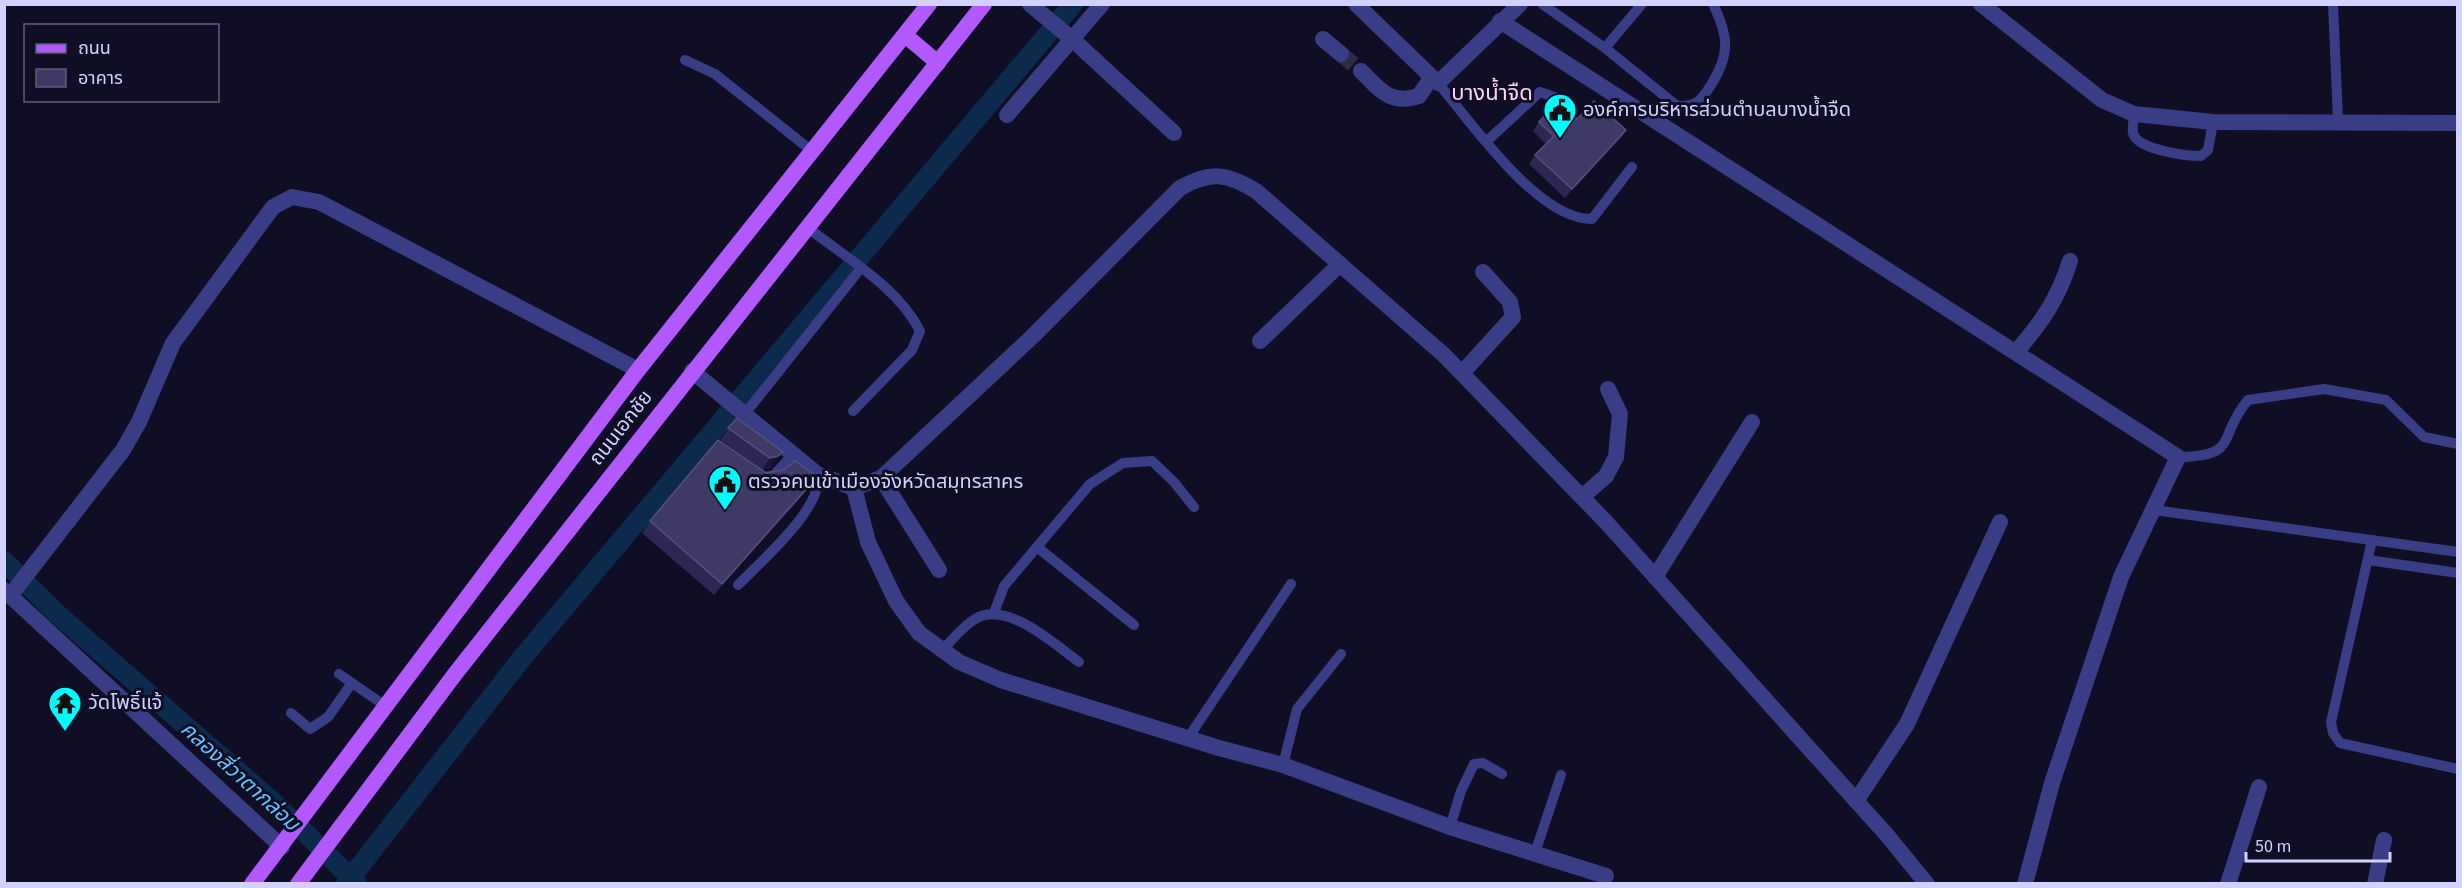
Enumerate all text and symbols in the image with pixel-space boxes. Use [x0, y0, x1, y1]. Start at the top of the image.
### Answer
legend [24, 24, 219, 102]
text: ถนน [78, 36, 111, 61]
text: อาคาร [78, 66, 123, 91]
district label: บางน้ำจืด [1451, 77, 1533, 109]
public building icon: องค์การบริหารส่วนตำบลบางน้ำจืด [1542, 92, 1578, 139]
place label: องค์การบริหารส่วนตำบลบางน้ำจืด [1583, 95, 1851, 124]
street label: ถนนเอกชัย [583, 384, 659, 472]
public building icon: ตรวจคนเข้าเมืองจังหวัดสมุทรสาคร [707, 464, 743, 511]
place label: ตรวจคนเข้าเมืองจังหวัดสมุทรสาคร [748, 468, 1023, 496]
temple icon: วัดโพธิ์แจ้ [47, 685, 83, 732]
place label: วัดโพธิ์แจ้ [88, 689, 162, 717]
water label: คลองสี่วาตากล่อม [174, 714, 308, 839]
scale bar [2246, 825, 2390, 863]
text: 50 m [2255, 834, 2291, 859]

